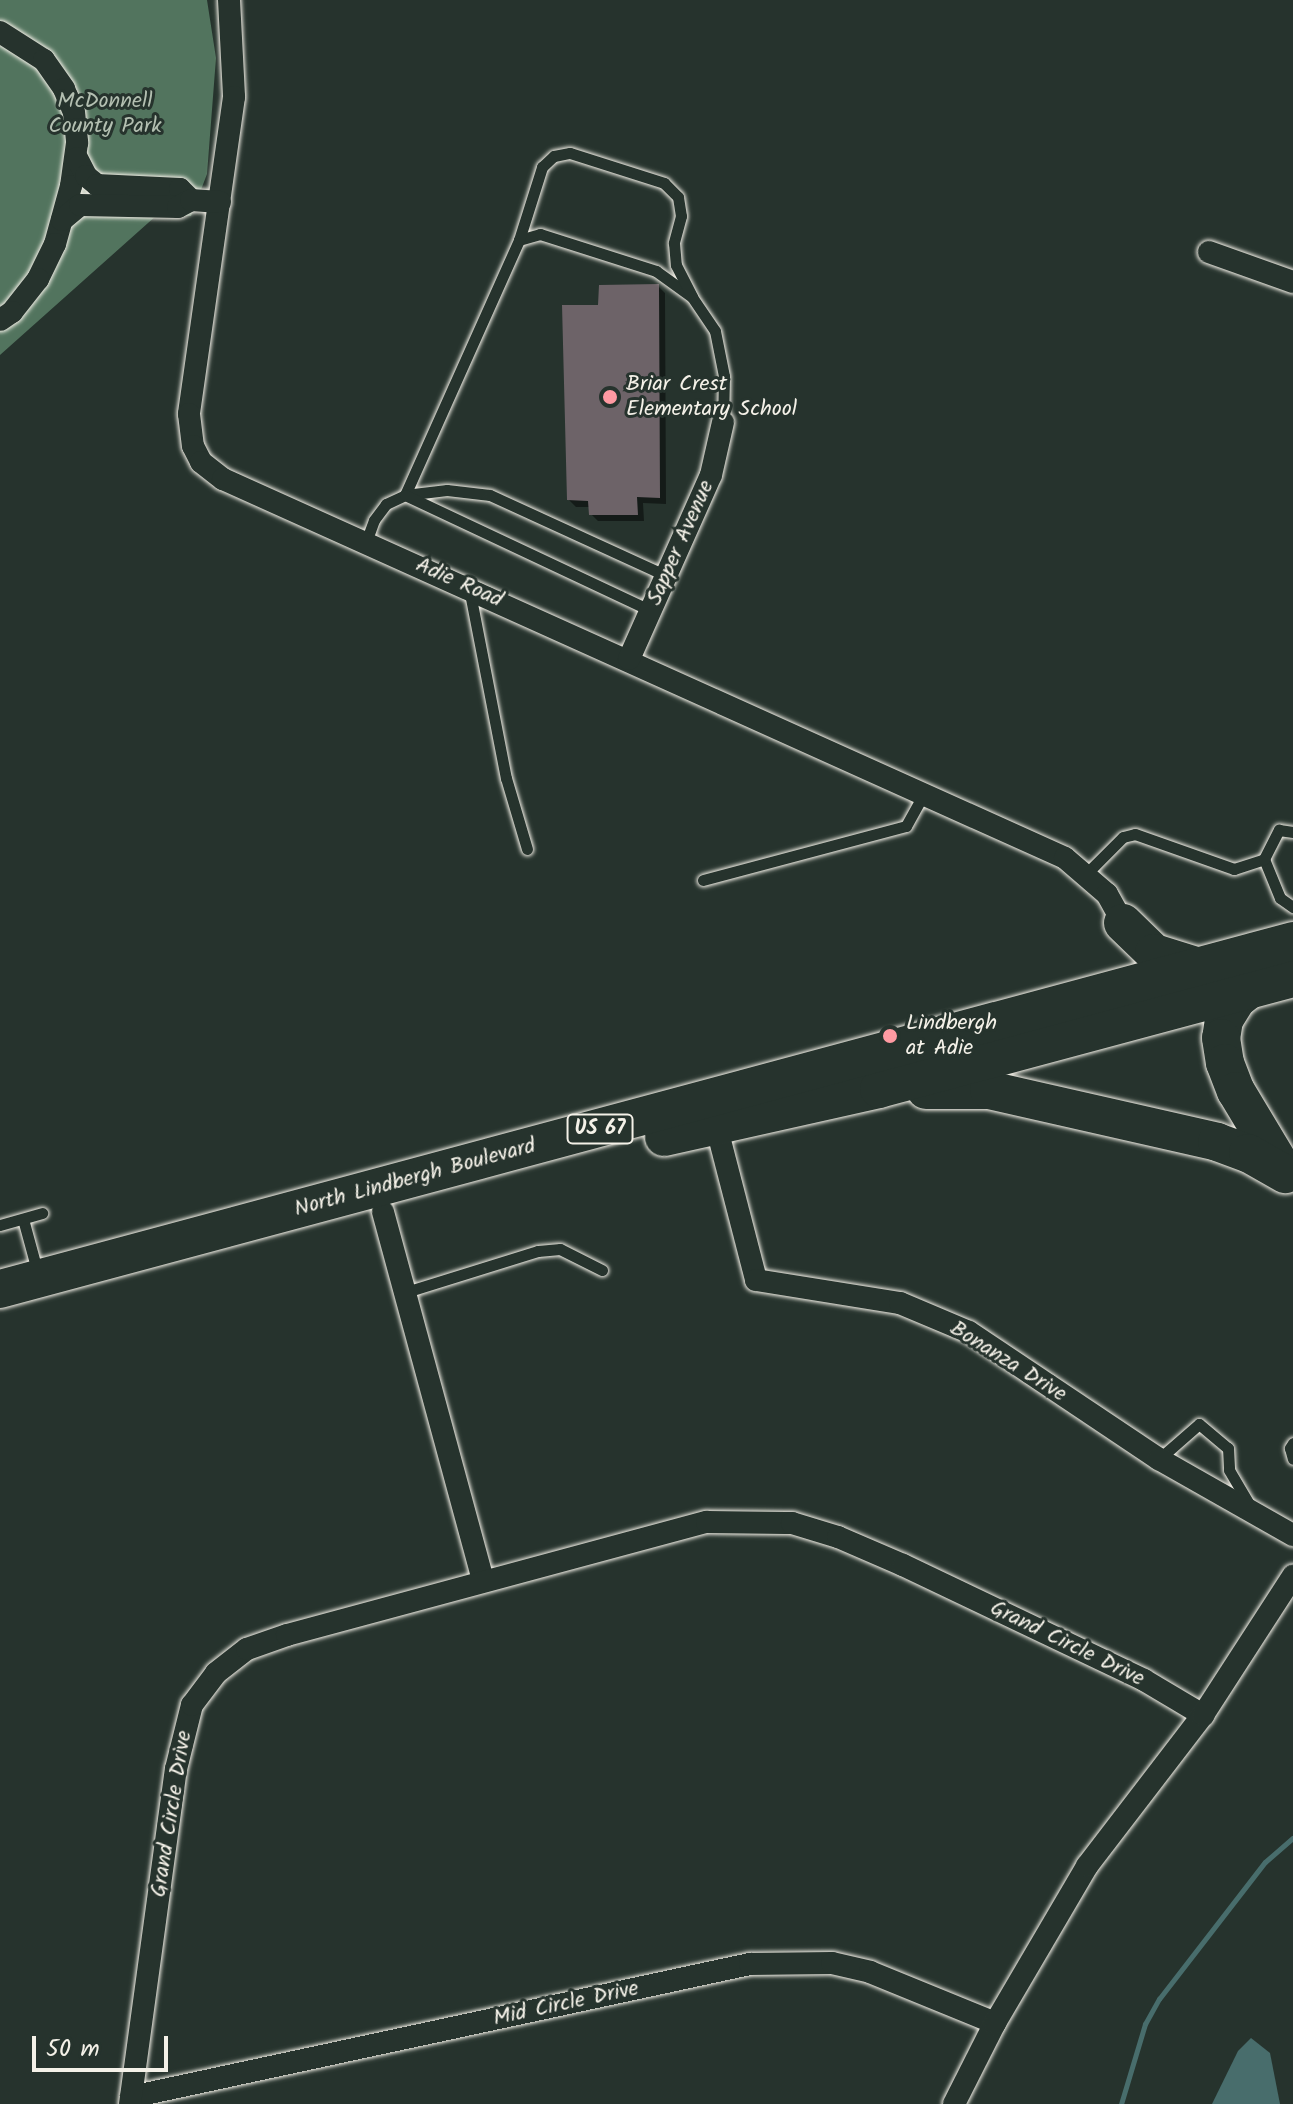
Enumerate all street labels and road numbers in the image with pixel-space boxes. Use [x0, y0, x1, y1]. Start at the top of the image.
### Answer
street label: Sapper Avenue [642, 477, 720, 609]
street label: Adie Road [411, 552, 507, 614]
road number: US 67 [566, 1113, 634, 1145]
street label: North Lindbergh Boulevard [291, 1133, 539, 1223]
street label: Bonanza Drive [945, 1316, 1071, 1408]
street label: Grand Circle Drive [986, 1595, 1148, 1693]
street label: Grand Circle Drive [146, 1729, 198, 1899]
street label: Mid Circle Drive [491, 1976, 641, 2032]

